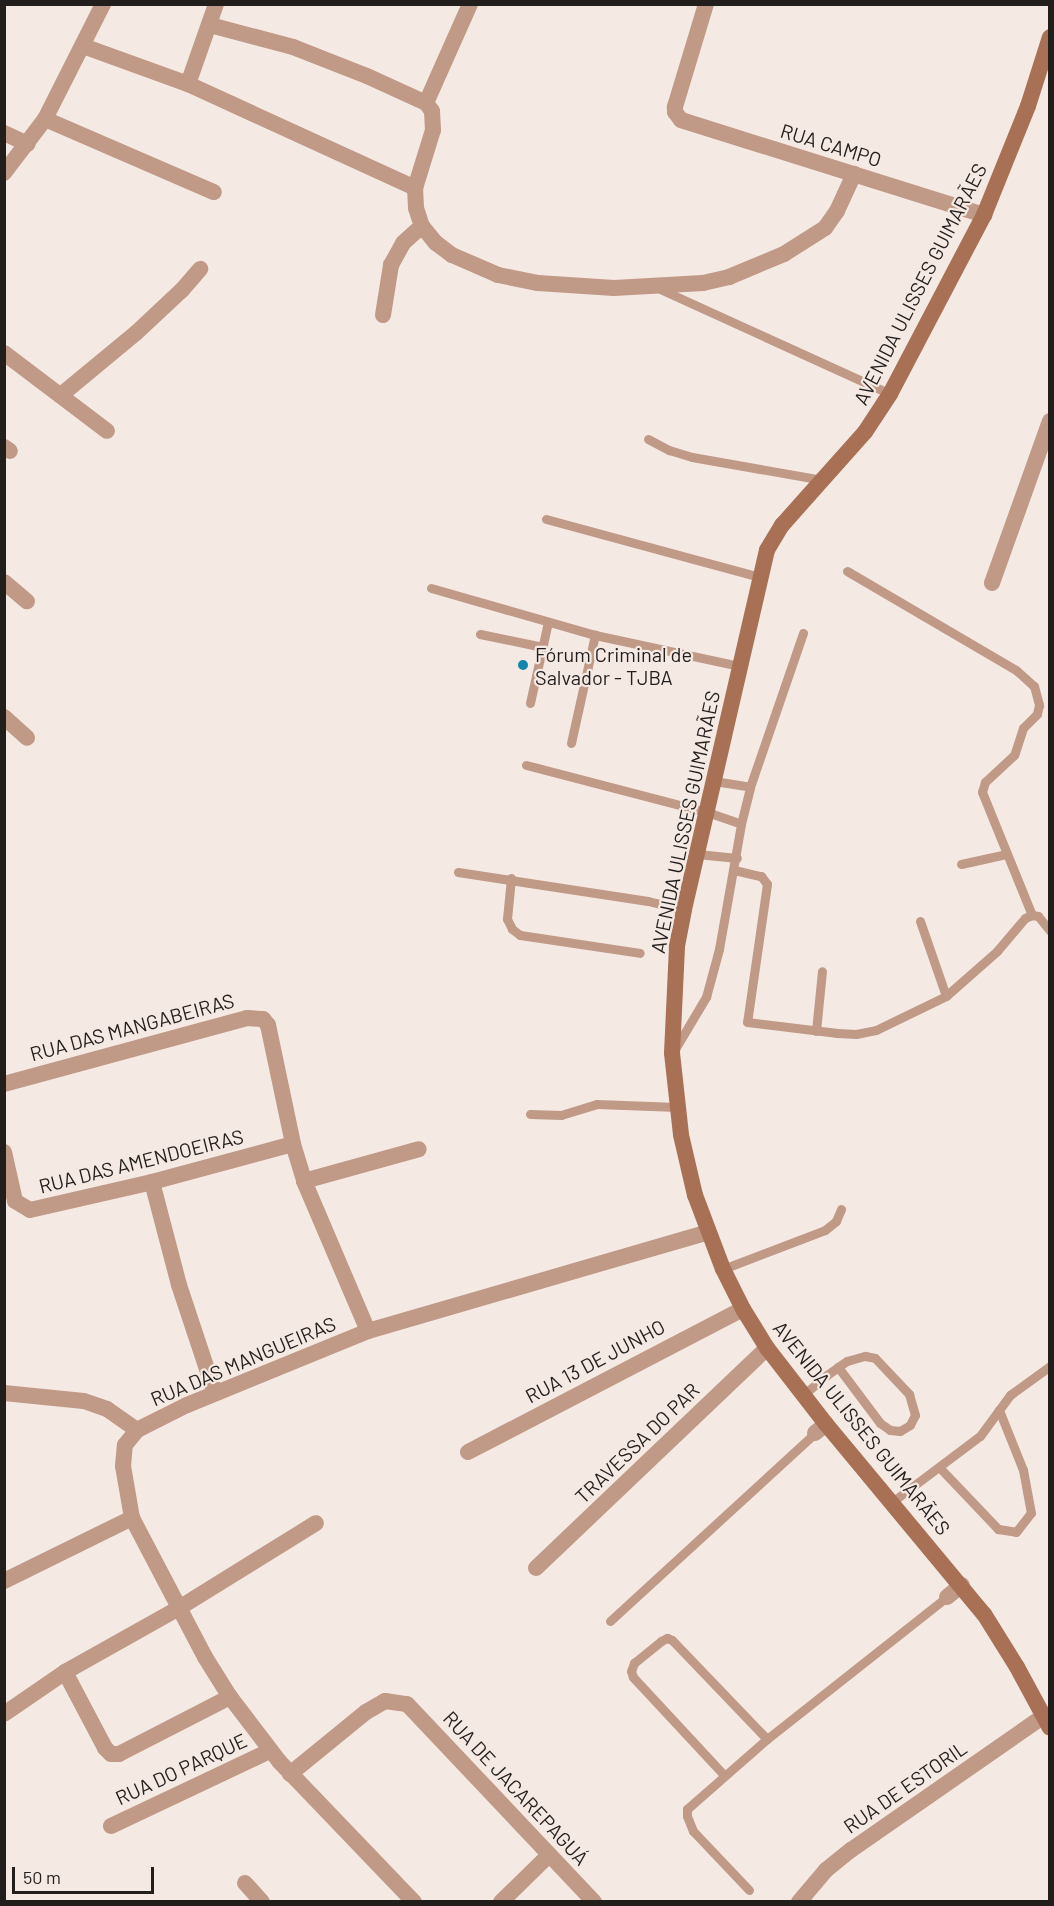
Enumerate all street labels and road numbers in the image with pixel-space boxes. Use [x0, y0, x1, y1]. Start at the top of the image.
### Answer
street label: RUA CAMPO [778, 118, 884, 172]
street label: AVENIDA ULISSES GUIMARÃES [848, 159, 992, 409]
street label: AVENIDA ULISSES GUIMARÃES [645, 688, 725, 956]
street label: RUA DAS MANGABEIRAS [27, 988, 237, 1066]
street label: RUA DAS AMENDOEIRAS [36, 1124, 246, 1198]
street label: RUA DAS MANGUEIRAS [147, 1311, 339, 1411]
street label: RUA 13 DE JUNHO [521, 1314, 669, 1408]
street label: AVENIDA ULISSES GUIMARÃES [768, 1316, 956, 1540]
street label: TRAVESSA DO PAR [570, 1378, 704, 1508]
street label: RUA DE JACAREPAGUÁ [438, 1706, 594, 1870]
street label: RUA DO PARQUE [111, 1728, 251, 1810]
street label: RUA DE ESTORIL [839, 1736, 971, 1838]

